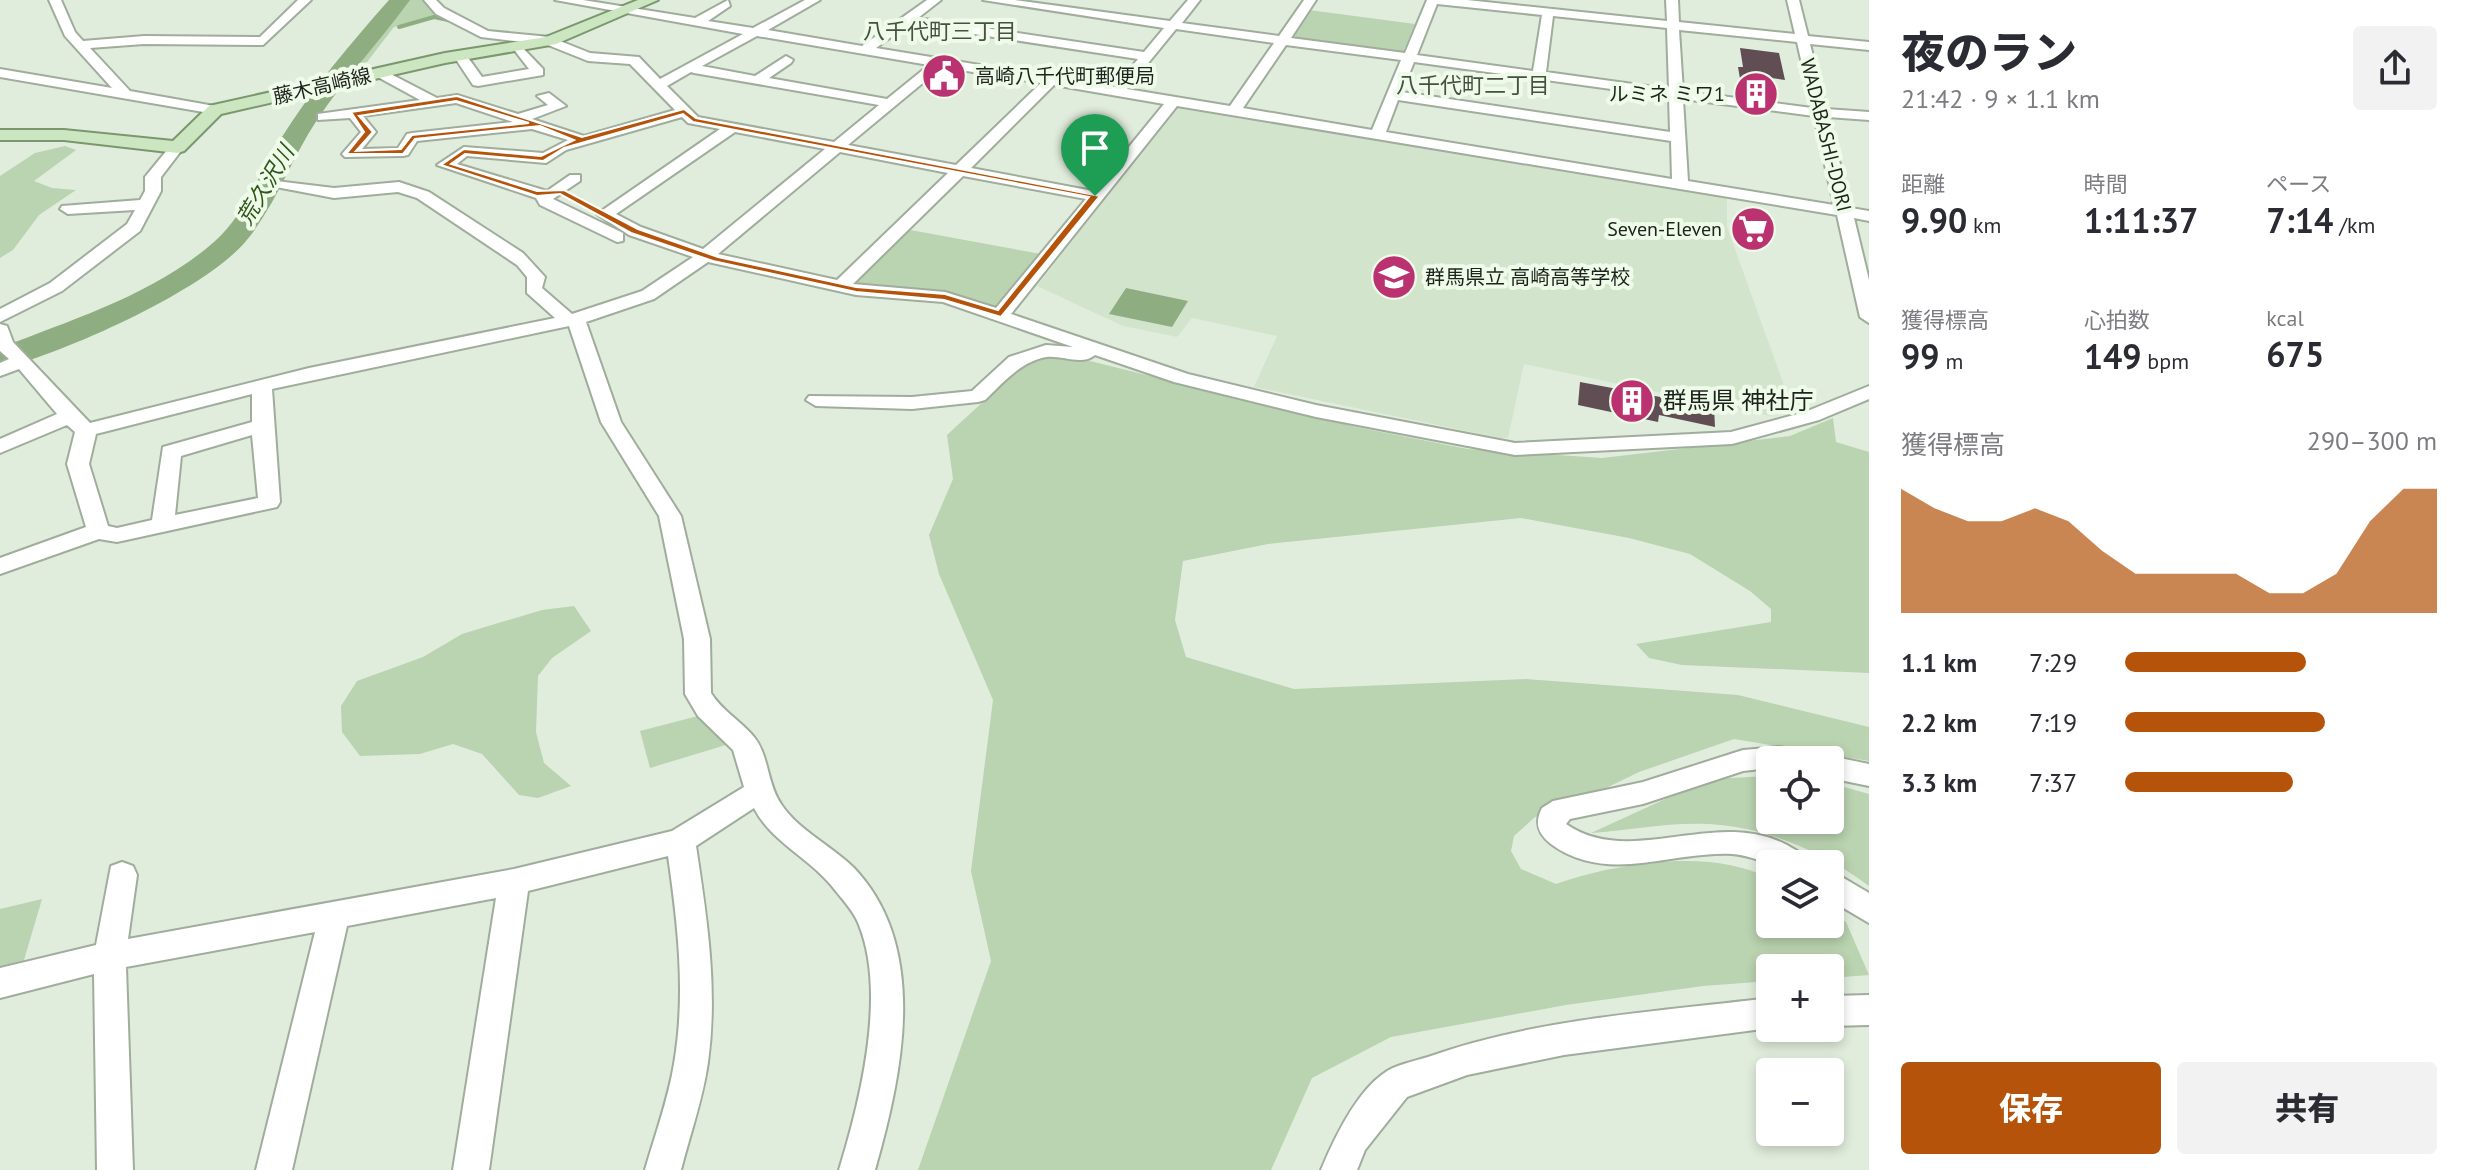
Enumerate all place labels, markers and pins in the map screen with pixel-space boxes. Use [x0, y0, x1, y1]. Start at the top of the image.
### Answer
public building icon: 高崎八千代町郵便局 [920, 52, 968, 100]
place label: 高崎八千代町郵便局 [975, 63, 1155, 89]
building icon: ルミネ ミワ1 [1732, 70, 1780, 118]
place label: ルミネ ミワ1 [1609, 81, 1725, 107]
pin [1061, 114, 1129, 196]
supermarket icon: Seven-Eleven [1729, 205, 1777, 253]
place label: Seven-Eleven [1607, 216, 1722, 242]
school or university icon: 群馬県立 高崎高等学校 [1370, 253, 1418, 301]
place label: 群馬県立 高崎高等学校 [1425, 264, 1630, 290]
building icon: 群馬県 神社庁 [1608, 377, 1656, 425]
place label: 群馬県 神社庁 [1663, 385, 1813, 416]

